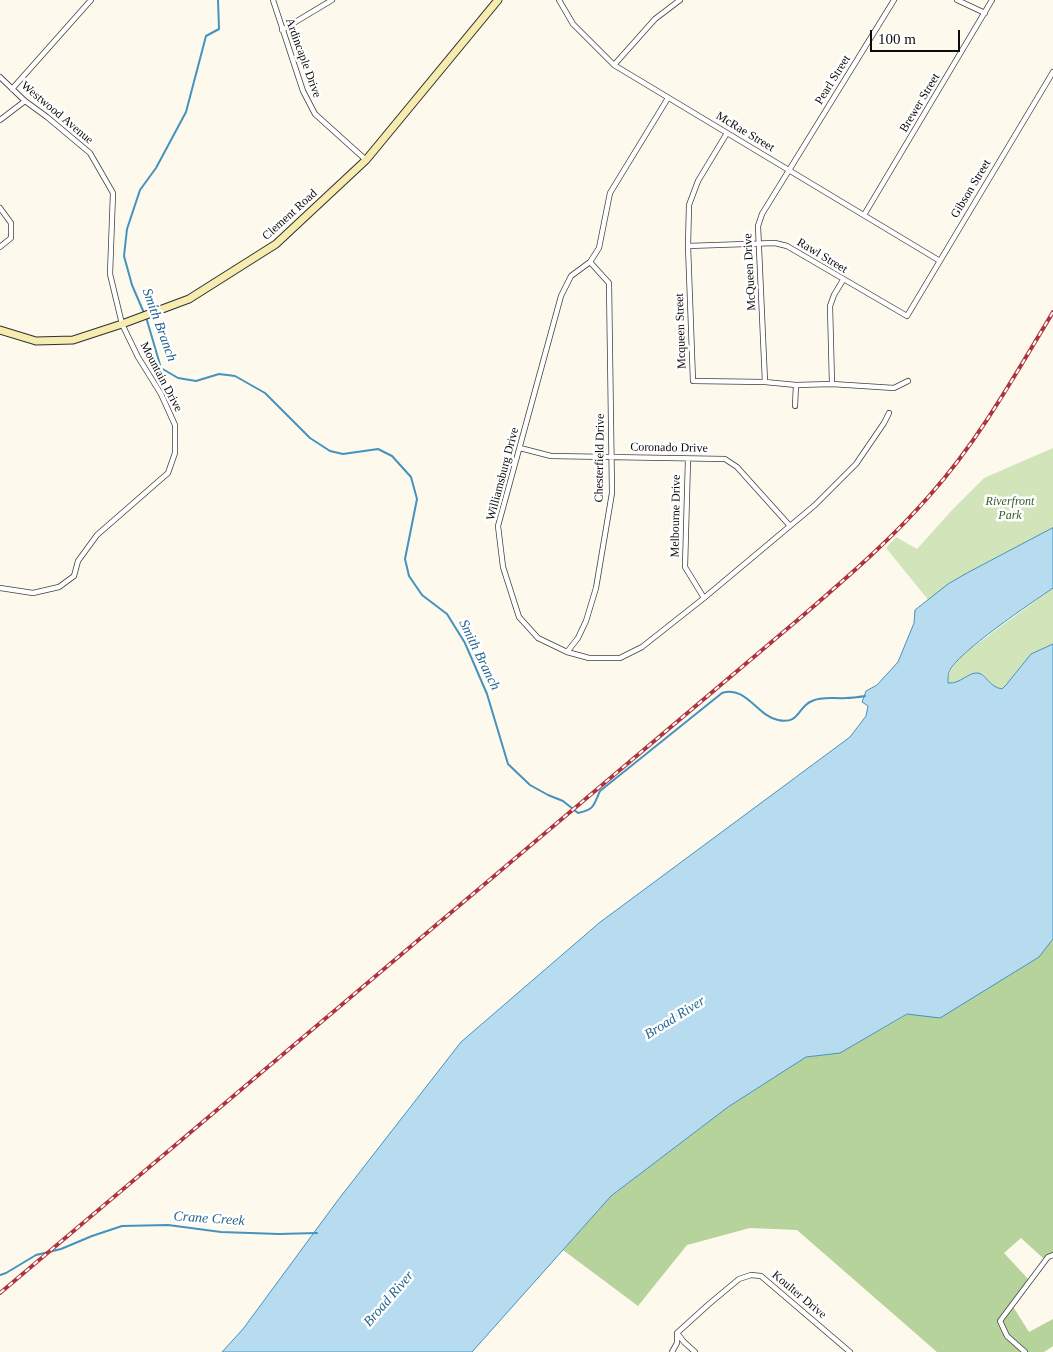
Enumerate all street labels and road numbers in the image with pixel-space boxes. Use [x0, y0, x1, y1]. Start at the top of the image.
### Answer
street label: Ardincaple Drive [282, 16, 324, 100]
street label: Pearl Street [812, 53, 854, 107]
street label: Brewer Street [897, 71, 943, 135]
street label: Westwood Avenue [18, 79, 96, 147]
street label: McRae Street [713, 109, 777, 155]
street label: Gibson Street [948, 157, 994, 221]
street label: Clement Road [260, 187, 320, 243]
street label: McQueen Drive [741, 233, 759, 311]
street label: Rawl Street [794, 235, 850, 277]
street label: Mcqueen Street [672, 293, 690, 369]
street label: Mountain Drive [137, 340, 185, 414]
street label: Chesterfield Drive [592, 413, 608, 503]
street label: Williamsburg Drive [484, 426, 522, 522]
street label: Coronado Drive [630, 440, 708, 456]
street label: Melbourne Drive [668, 474, 684, 558]
street label: Koulter Drive [769, 1268, 829, 1322]

